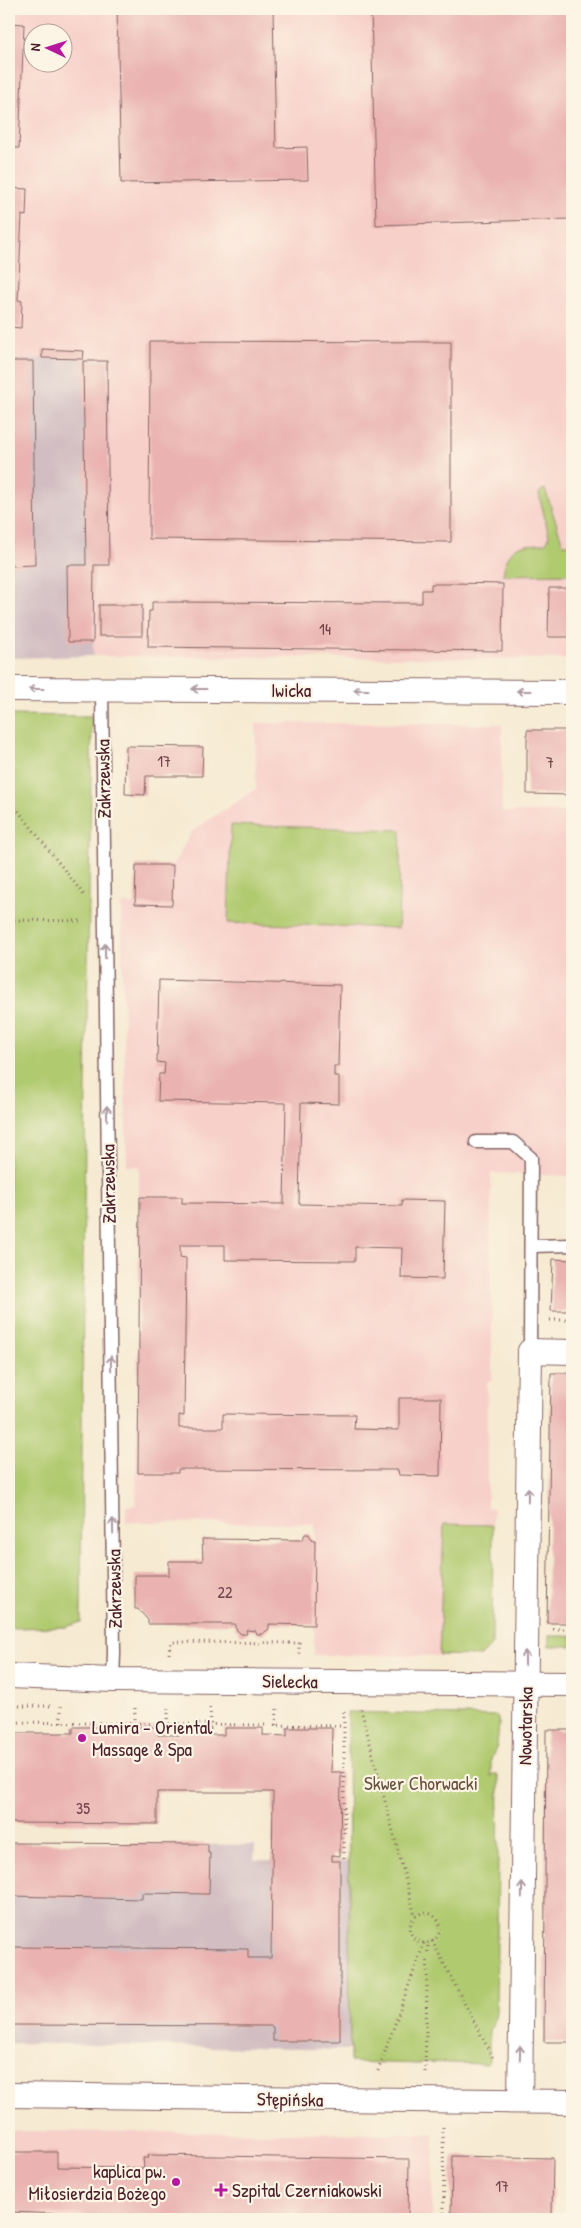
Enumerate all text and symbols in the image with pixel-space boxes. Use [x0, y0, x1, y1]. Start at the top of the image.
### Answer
north arrow [22, 22, 72, 72]
text: N [25, 42, 44, 51]
house number: 14 [319, 618, 331, 640]
street label: Iwicka [271, 677, 312, 703]
one-way arrow [28, 684, 44, 694]
one-way arrow [191, 684, 207, 694]
one-way arrow [353, 685, 370, 695]
one-way arrow [516, 687, 532, 696]
street label: Zakrzewska [89, 739, 117, 819]
house number: 17 [157, 750, 171, 772]
house number: 7 [546, 751, 554, 773]
one-way arrow [100, 943, 110, 960]
one-way arrow [102, 1106, 112, 1122]
street label: Zakrzewska [94, 1144, 122, 1224]
one-way arrow [106, 1356, 115, 1372]
one-way arrow [523, 1487, 532, 1503]
one-way arrow [108, 1518, 118, 1534]
street label: Zakrzewska [100, 1549, 128, 1629]
house number: 22 [218, 1581, 233, 1603]
one-way arrow [520, 1650, 530, 1666]
street label: Sielecka [262, 1668, 319, 1694]
street label: Nowotarska [511, 1686, 539, 1765]
place label: Lumira - Oriental Massage & Spa [92, 1714, 213, 1762]
marker: Lumira - Oriental Massage & Spa [76, 1732, 88, 1744]
park label: Skwer Chorwacki [364, 1770, 478, 1796]
house number: 35 [76, 1797, 90, 1819]
one-way arrow [517, 1882, 527, 1898]
one-way arrow [515, 2045, 525, 2061]
street label: Stępińska [257, 2085, 324, 2113]
place label: kaplica pw. Miłosierdzia Bożego [28, 2158, 166, 2206]
house number: 17 [495, 2175, 509, 2197]
marker: kaplica pw. Miłosierdzia Bożego [170, 2176, 182, 2188]
place label: Szpital Czerniakowski [232, 2177, 382, 2203]
marker: Szpital Czerniakowski [214, 2183, 228, 2197]

